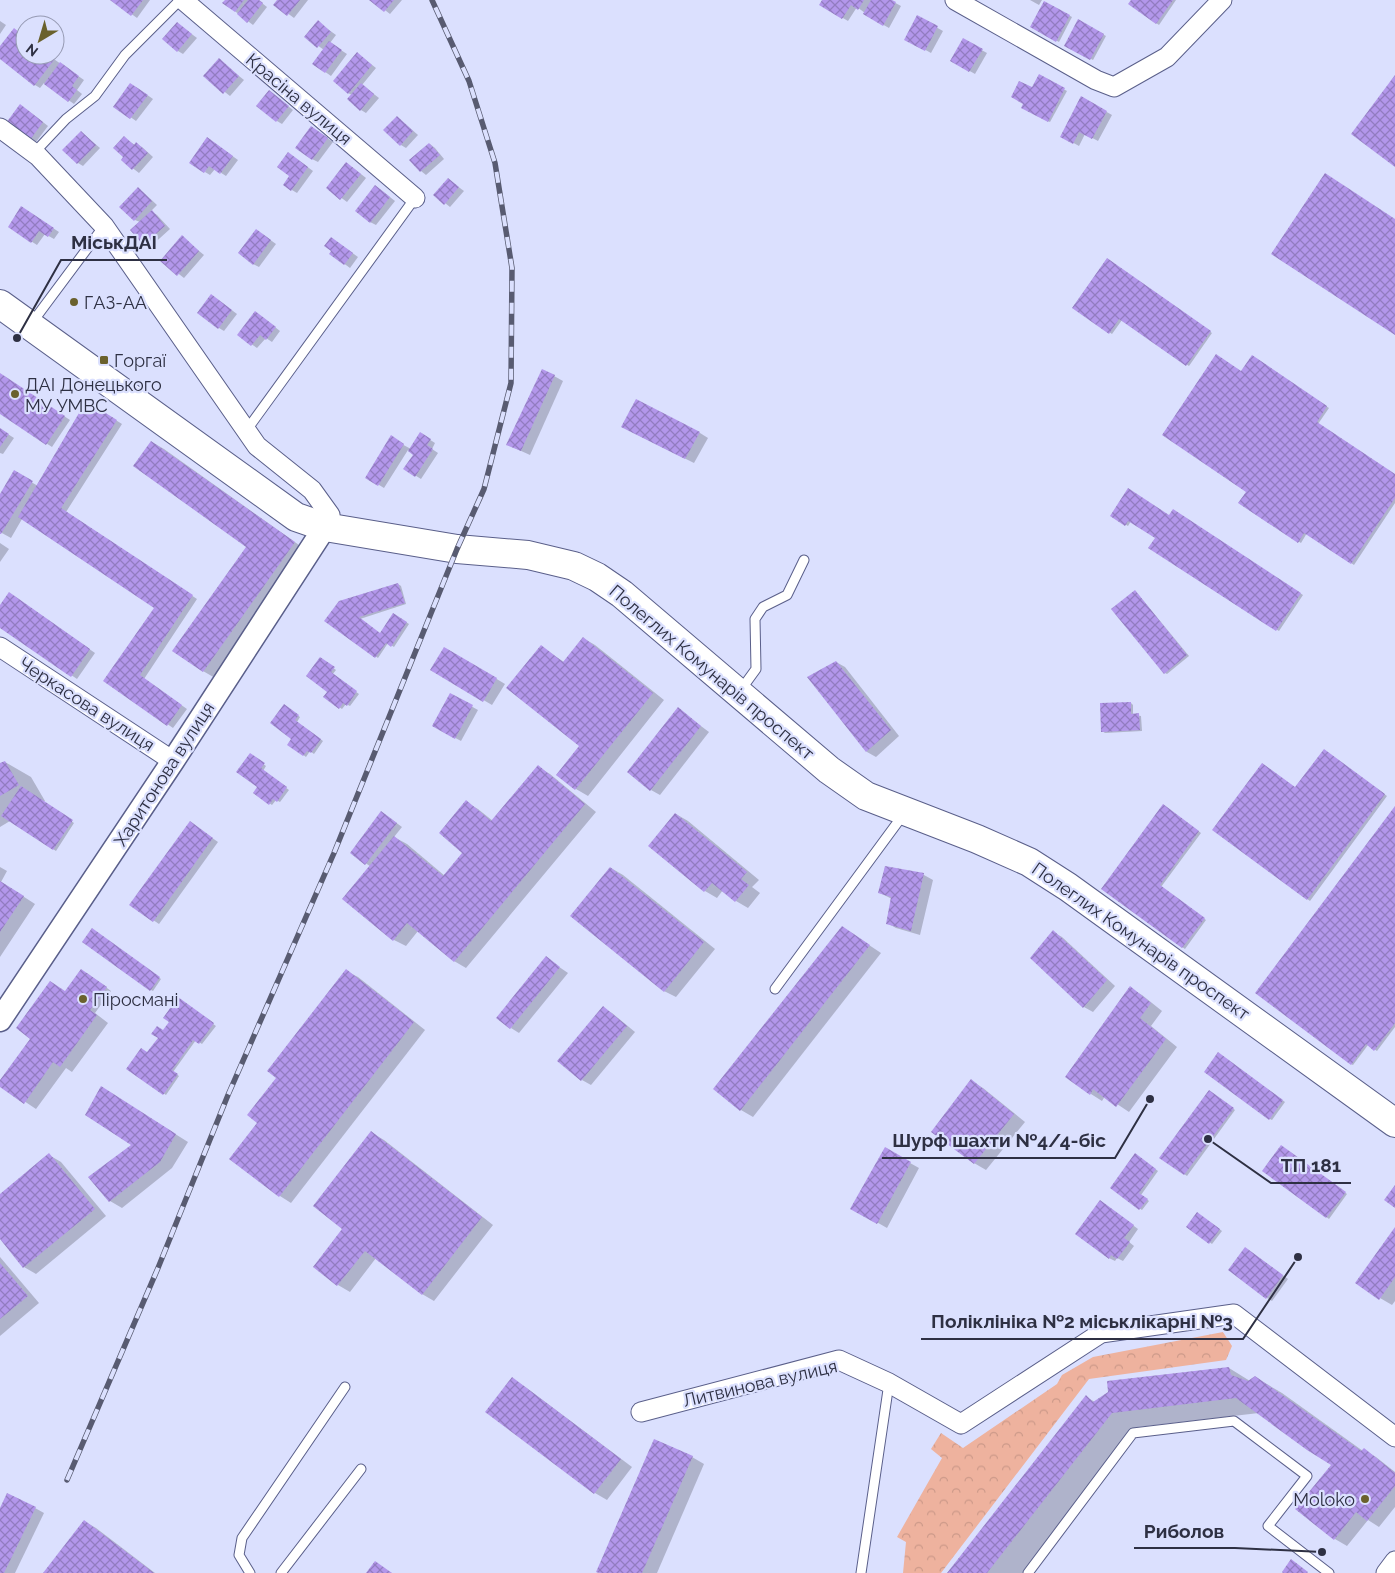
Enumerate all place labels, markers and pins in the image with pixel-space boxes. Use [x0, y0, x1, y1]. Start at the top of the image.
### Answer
callout: МіськДАІ [61, 226, 167, 260]
place label: ГАЗ-АА [84, 292, 147, 313]
marker: ГАЗ-АА [68, 296, 80, 308]
place label: Горгаї [114, 350, 166, 371]
marker: Горгаї [98, 354, 110, 366]
place label: ДАІ Донецького МУ УМВС [25, 374, 162, 416]
marker: ДАІ Донецького МУ УМВС [9, 388, 21, 400]
place label: Піросмані [93, 989, 178, 1010]
marker: Піросмані [77, 993, 89, 1005]
callout: Шурф шахти №4/4-біс [882, 1124, 1115, 1158]
callout: ТП 181 [1271, 1149, 1351, 1183]
callout: Поліклініка №2 міськлікарні №3 [921, 1305, 1243, 1339]
place label: Moloko [1293, 1489, 1355, 1510]
marker: Moloko [1359, 1493, 1371, 1505]
callout: Риболов [1134, 1514, 1235, 1548]

